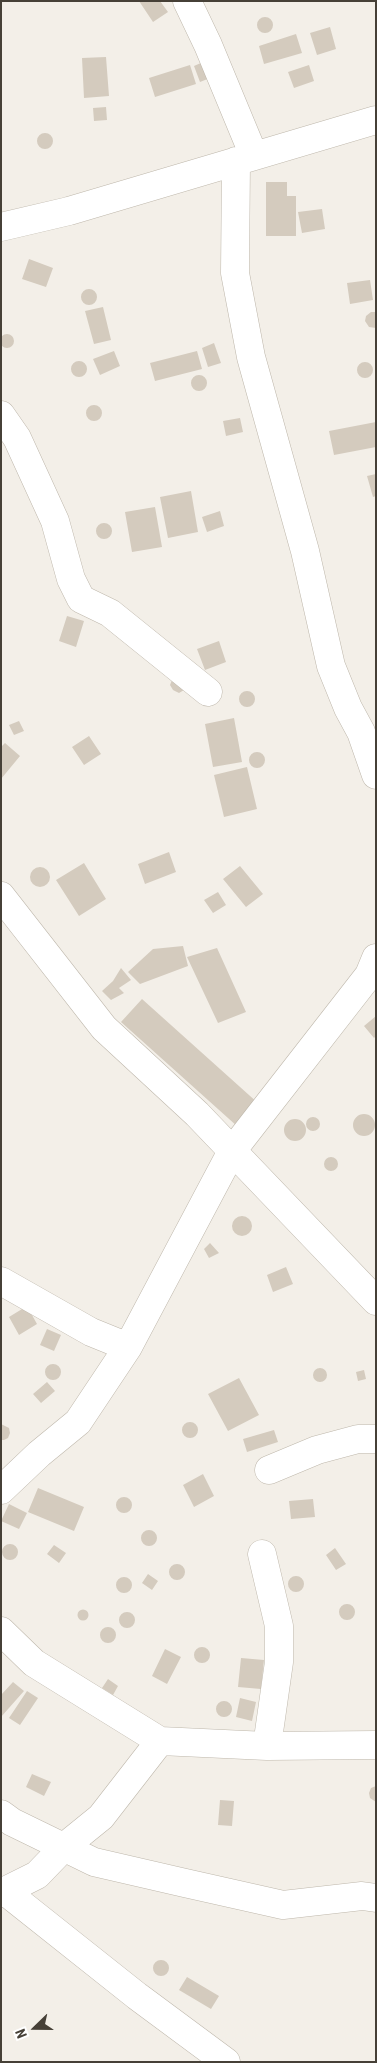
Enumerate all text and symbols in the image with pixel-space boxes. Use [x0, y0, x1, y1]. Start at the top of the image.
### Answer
north arrow [10, 2003, 60, 2053]
text: N [12, 2027, 30, 2041]

